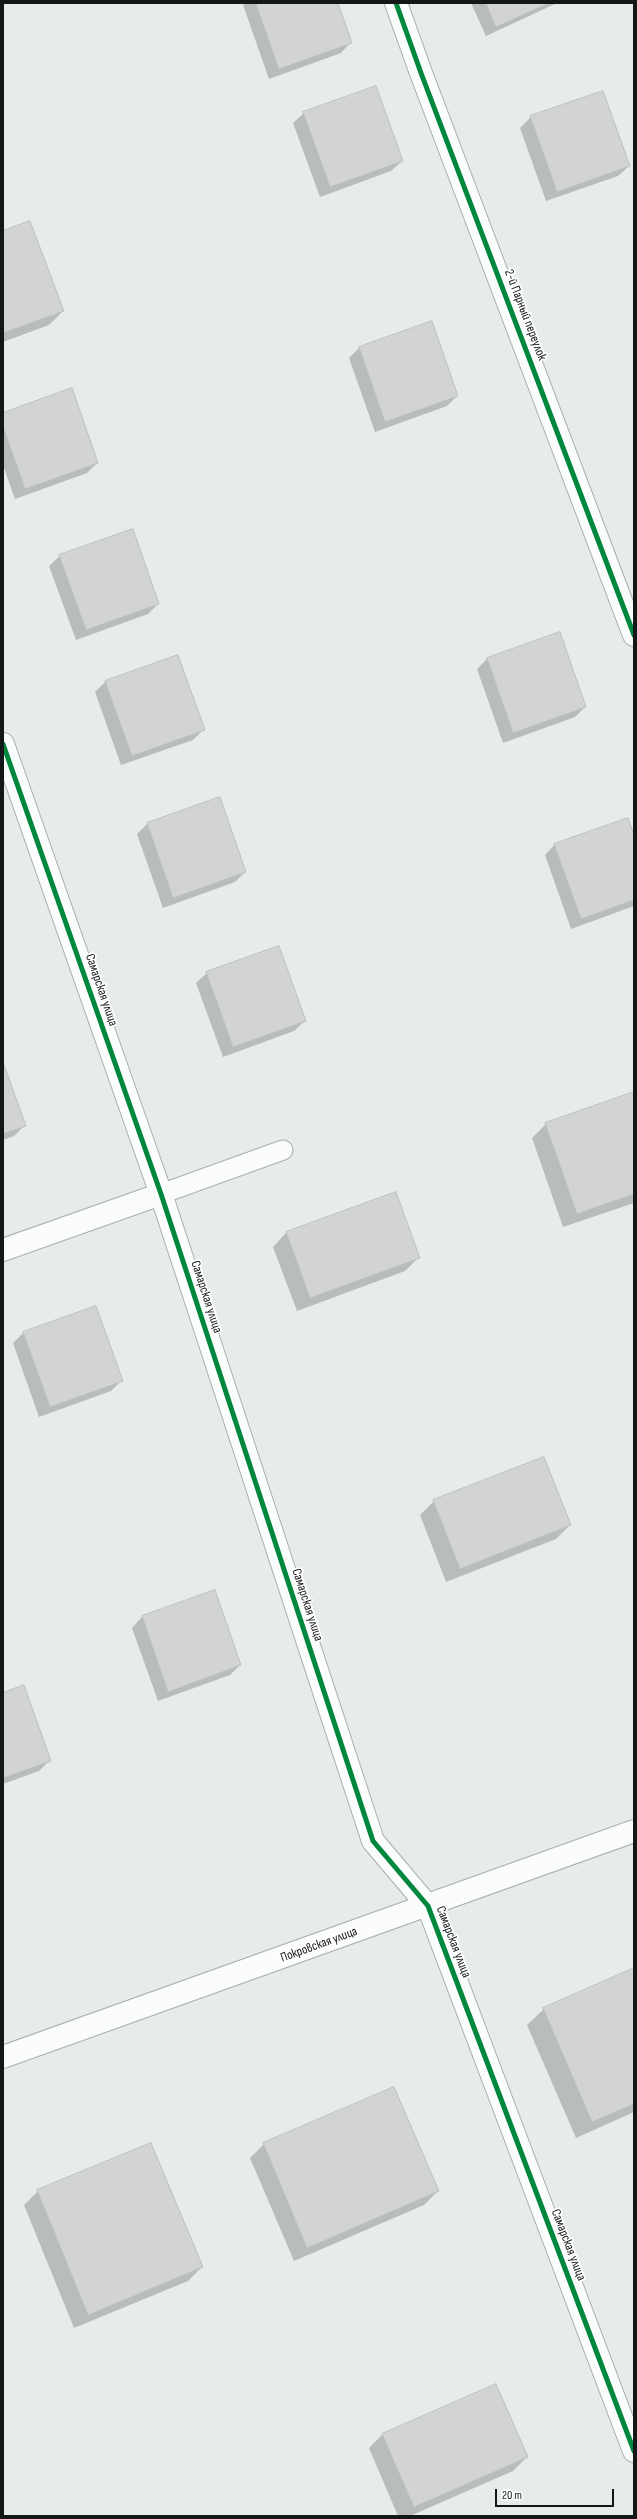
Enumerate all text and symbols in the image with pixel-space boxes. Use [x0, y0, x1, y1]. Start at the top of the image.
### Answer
street label: 2-й Парный переулок [500, 267, 550, 363]
street label: Самарская улица [81, 952, 121, 1028]
street label: Самарская улица [187, 1259, 225, 1335]
street label: Самарская улица [288, 1567, 326, 1643]
street label: Самарская улица [432, 1904, 474, 1980]
street label: Покровская улица [278, 1924, 360, 1966]
street label: Самарская улица [547, 2207, 589, 2283]
scale bar [497, 2481, 616, 2507]
text: 20 m [502, 2488, 522, 2503]

